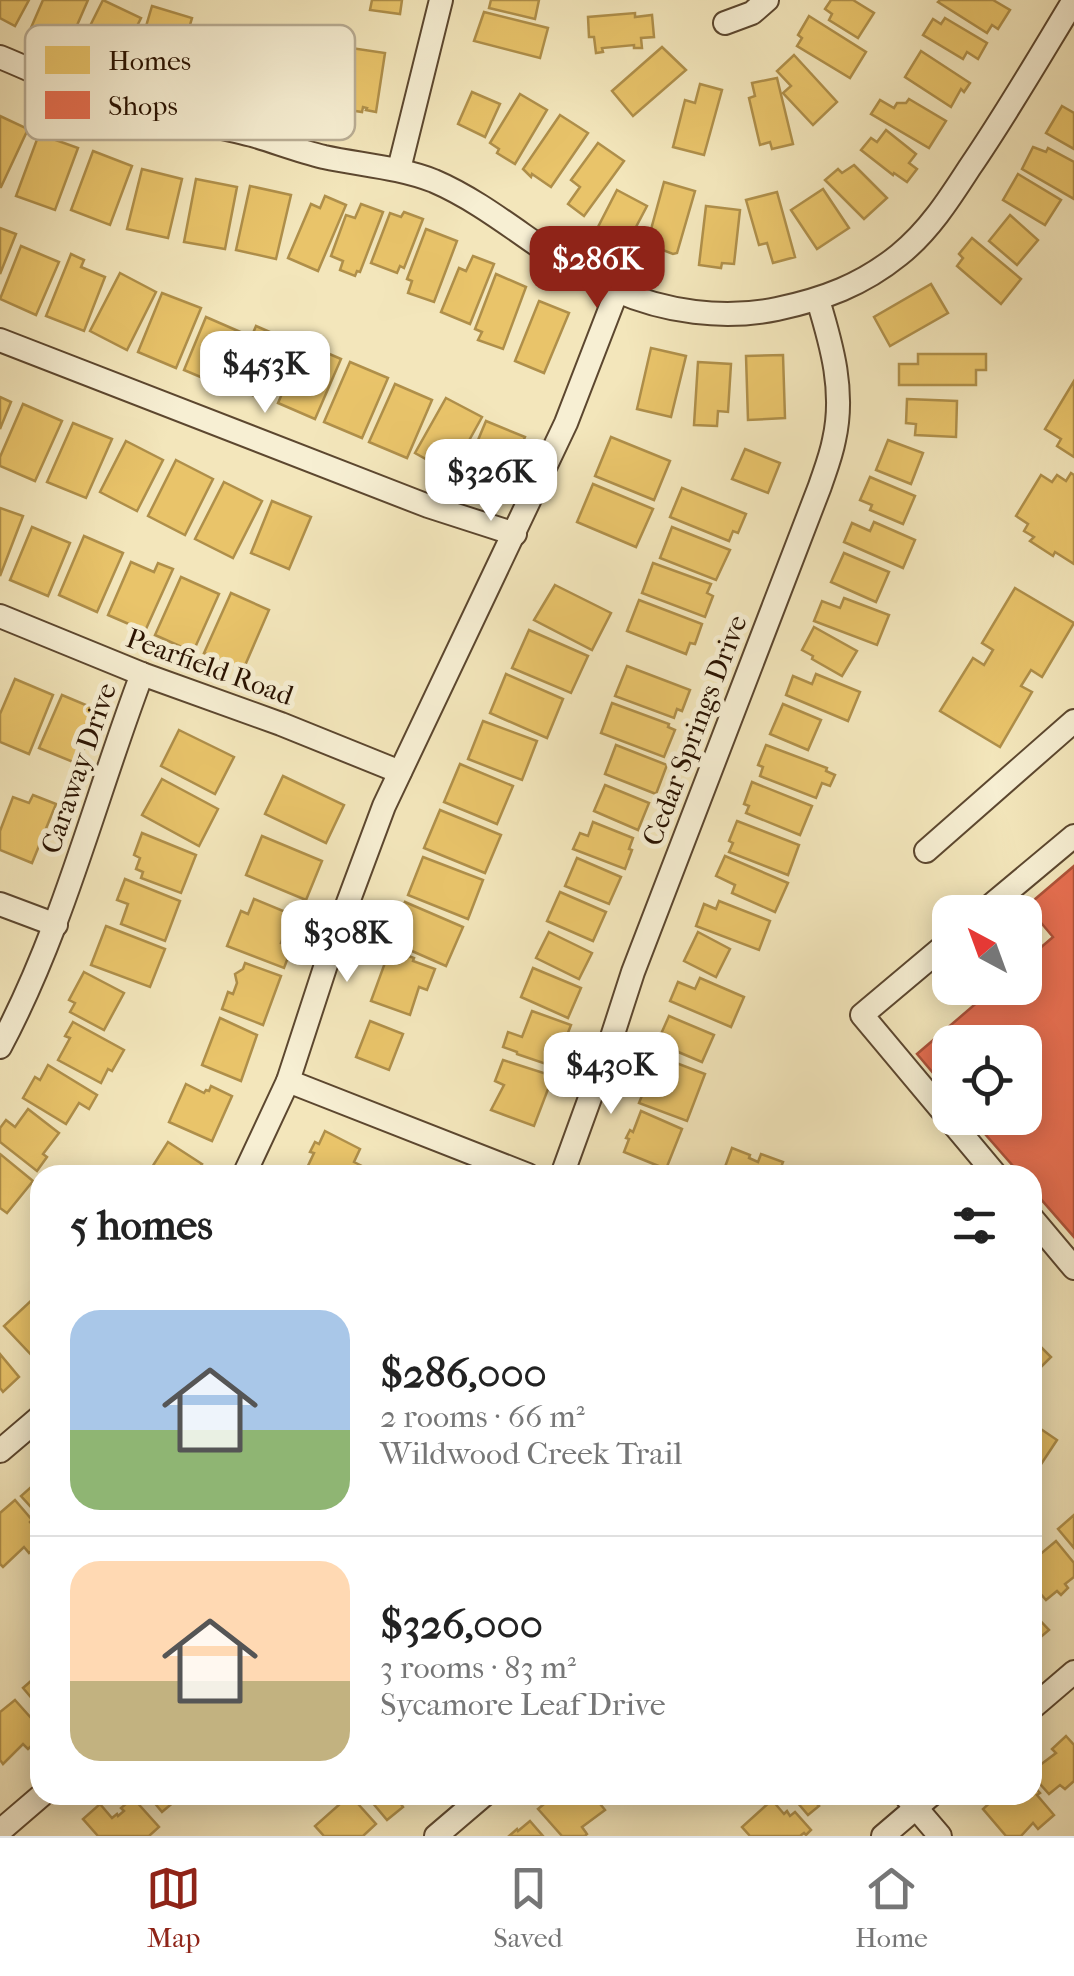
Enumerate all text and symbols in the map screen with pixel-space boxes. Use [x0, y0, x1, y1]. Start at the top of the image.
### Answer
legend [25, 25, 355, 140]
text: Homes [108, 44, 191, 77]
text: Shops [108, 89, 178, 122]
pin: $286K [527, 226, 667, 311]
text: $286K [552, 240, 642, 277]
pin: $453K [195, 331, 335, 416]
text: $453K [222, 345, 308, 382]
pin: $326K [421, 439, 561, 524]
text: $326K [447, 453, 535, 490]
street label: Cedar Springs Drive [635, 610, 754, 850]
street label: Pearfield Road [122, 621, 299, 712]
street label: Caraway Drive [34, 678, 123, 858]
north arrow [932, 895, 1042, 1005]
map controls [932, 895, 1042, 1135]
pin: $308K [277, 900, 417, 985]
text: $308K [303, 914, 391, 951]
button: locate [932, 1025, 1042, 1135]
pin: $430K [541, 1032, 681, 1117]
text: $430K [566, 1046, 656, 1083]
icon: filters [947, 1198, 1002, 1253]
text: 5 homes [70, 1201, 213, 1250]
text: $286,000 [380, 1349, 547, 1398]
icon: home [150, 1350, 270, 1470]
text: 2 rooms · 66 m² [380, 1398, 585, 1435]
text: Wildwood Creek Trail [380, 1435, 682, 1472]
text: $326,000 [380, 1600, 543, 1649]
icon: home [150, 1601, 270, 1721]
text: 3 rooms · 83 m² [380, 1649, 576, 1686]
text: Sycamore Leaf Drive [380, 1686, 666, 1723]
tab: Map [146, 1861, 201, 1954]
tab: Saved [493, 1861, 563, 1954]
tab: Home [855, 1861, 928, 1954]

